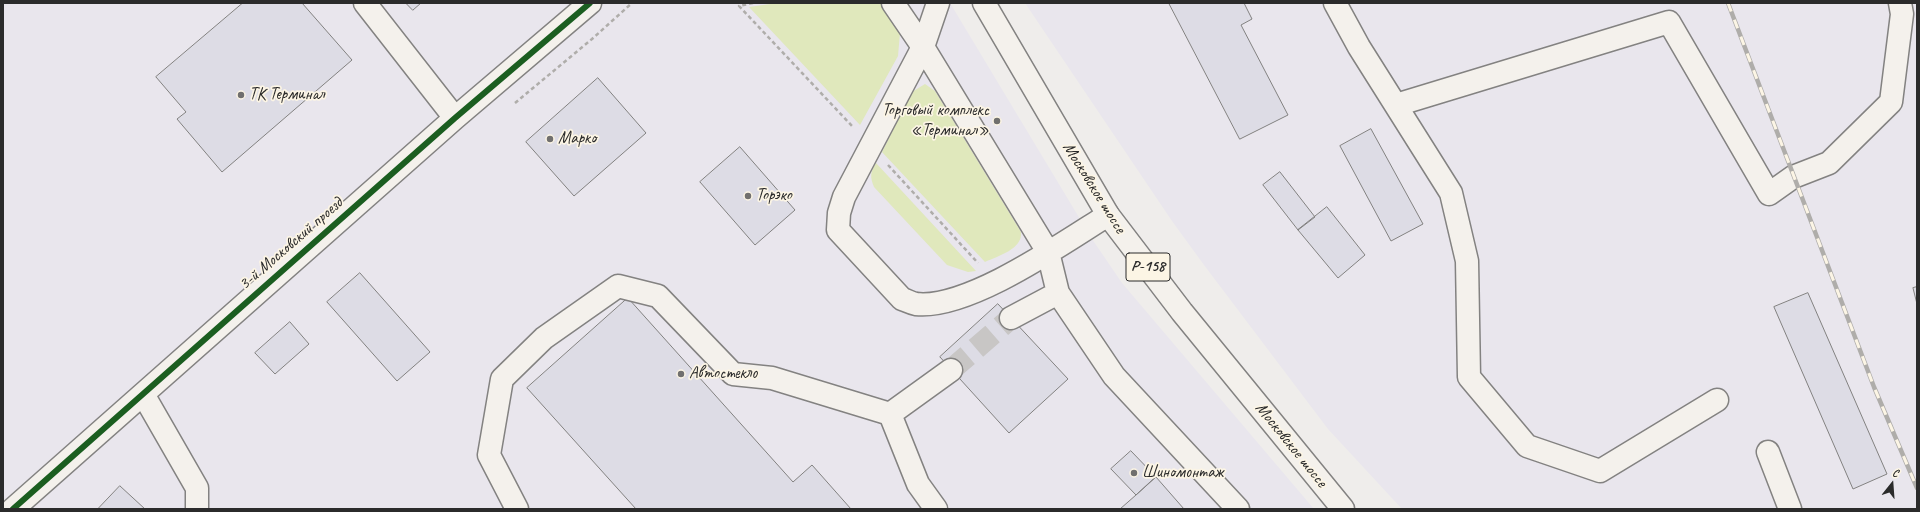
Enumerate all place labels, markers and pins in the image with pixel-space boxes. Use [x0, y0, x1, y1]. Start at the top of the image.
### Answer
place label: ТК Терминал [249, 85, 325, 105]
marker: ТК Терминал [236, 90, 246, 100]
place label: Торговый комплекс «Терминал» [882, 101, 989, 141]
marker: Торговый комплекс «Терминал» [992, 116, 1002, 126]
place label: Марко [558, 129, 596, 149]
marker: Марко [545, 134, 555, 144]
place label: Торэко [756, 186, 792, 206]
marker: Торэко [743, 191, 753, 201]
place label: Автостекло [689, 364, 757, 384]
marker: Автостекло [676, 369, 686, 379]
place label: Шиномонтаж [1142, 463, 1223, 483]
marker: Шиномонтаж [1129, 468, 1139, 478]

